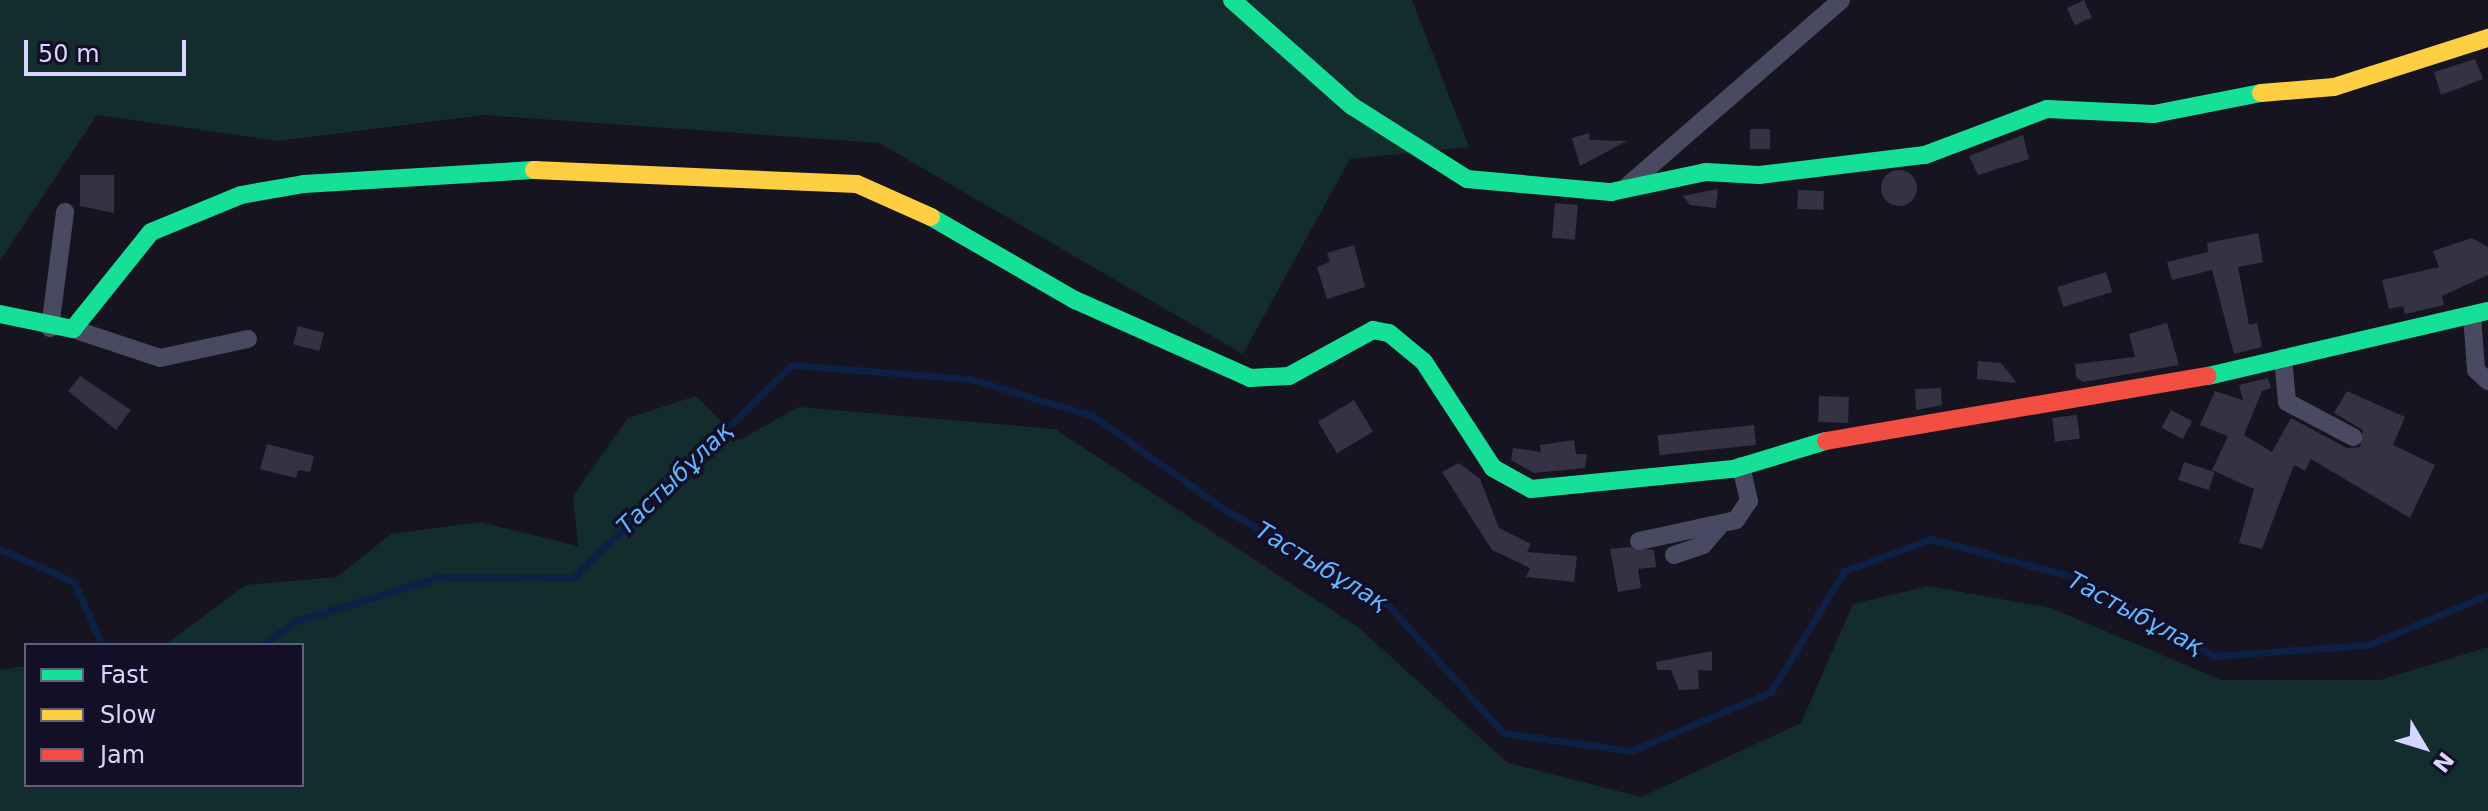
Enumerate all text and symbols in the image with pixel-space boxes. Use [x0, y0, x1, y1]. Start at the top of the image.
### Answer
scale bar [28, 24, 190, 74]
text: 50 m [38, 40, 100, 68]
water label: Тастыбұлақ [611, 417, 739, 541]
water label: Тастыбұлақ [1250, 516, 1392, 618]
water label: Тастыбұлақ [2062, 566, 2208, 662]
legend [24, 643, 304, 787]
text: Fast [100, 661, 148, 689]
text: Slow [100, 701, 156, 729]
north arrow [2384, 707, 2464, 787]
text: Jam [100, 741, 145, 769]
text: N [2428, 747, 2459, 777]

